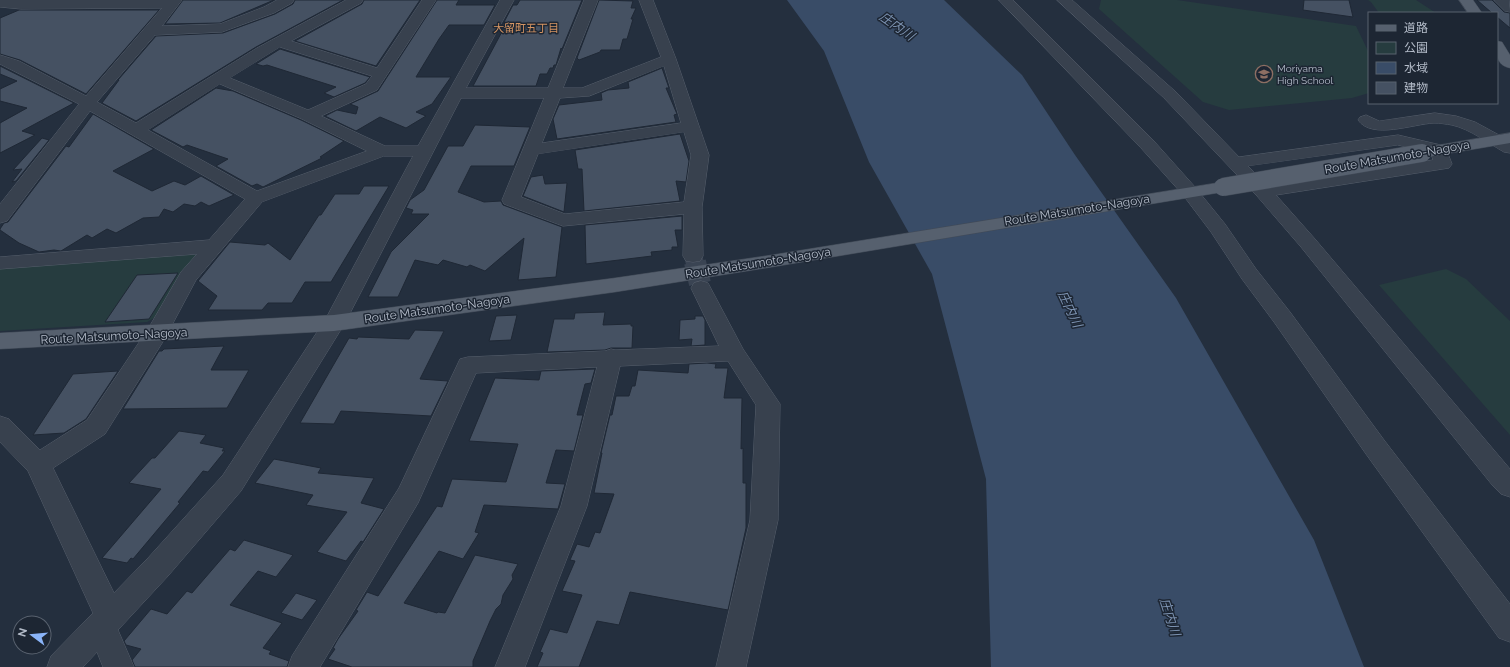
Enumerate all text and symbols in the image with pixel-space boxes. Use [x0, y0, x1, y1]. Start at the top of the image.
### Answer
water label: 庄内川 [877, 9, 919, 44]
legend [1368, 12, 1498, 104]
text: 道路 [1404, 21, 1428, 35]
district label: 大留町五丁目 [493, 22, 559, 35]
text: 公園 [1404, 41, 1428, 55]
text: 水域 [1404, 61, 1428, 75]
place label: Moriyama High School [1277, 63, 1333, 86]
school or university icon: Moriyama High School [1254, 64, 1274, 84]
text: 建物 [1404, 81, 1428, 95]
street label: Route Matsumoto-Nagoya [1323, 137, 1471, 177]
street label: Route Matsumoto-Nagoya [1003, 192, 1151, 228]
street label: Route Matsumoto-Nagoya [684, 245, 832, 281]
water label: 庄内川 [1055, 288, 1086, 332]
street label: Route Matsumoto-Nagoya [363, 292, 511, 326]
street label: Route Matsumoto-Nagoya [40, 325, 188, 347]
water label: 庄内川 [1157, 596, 1184, 640]
north arrow [12, 615, 52, 655]
text: N [15, 627, 30, 638]

